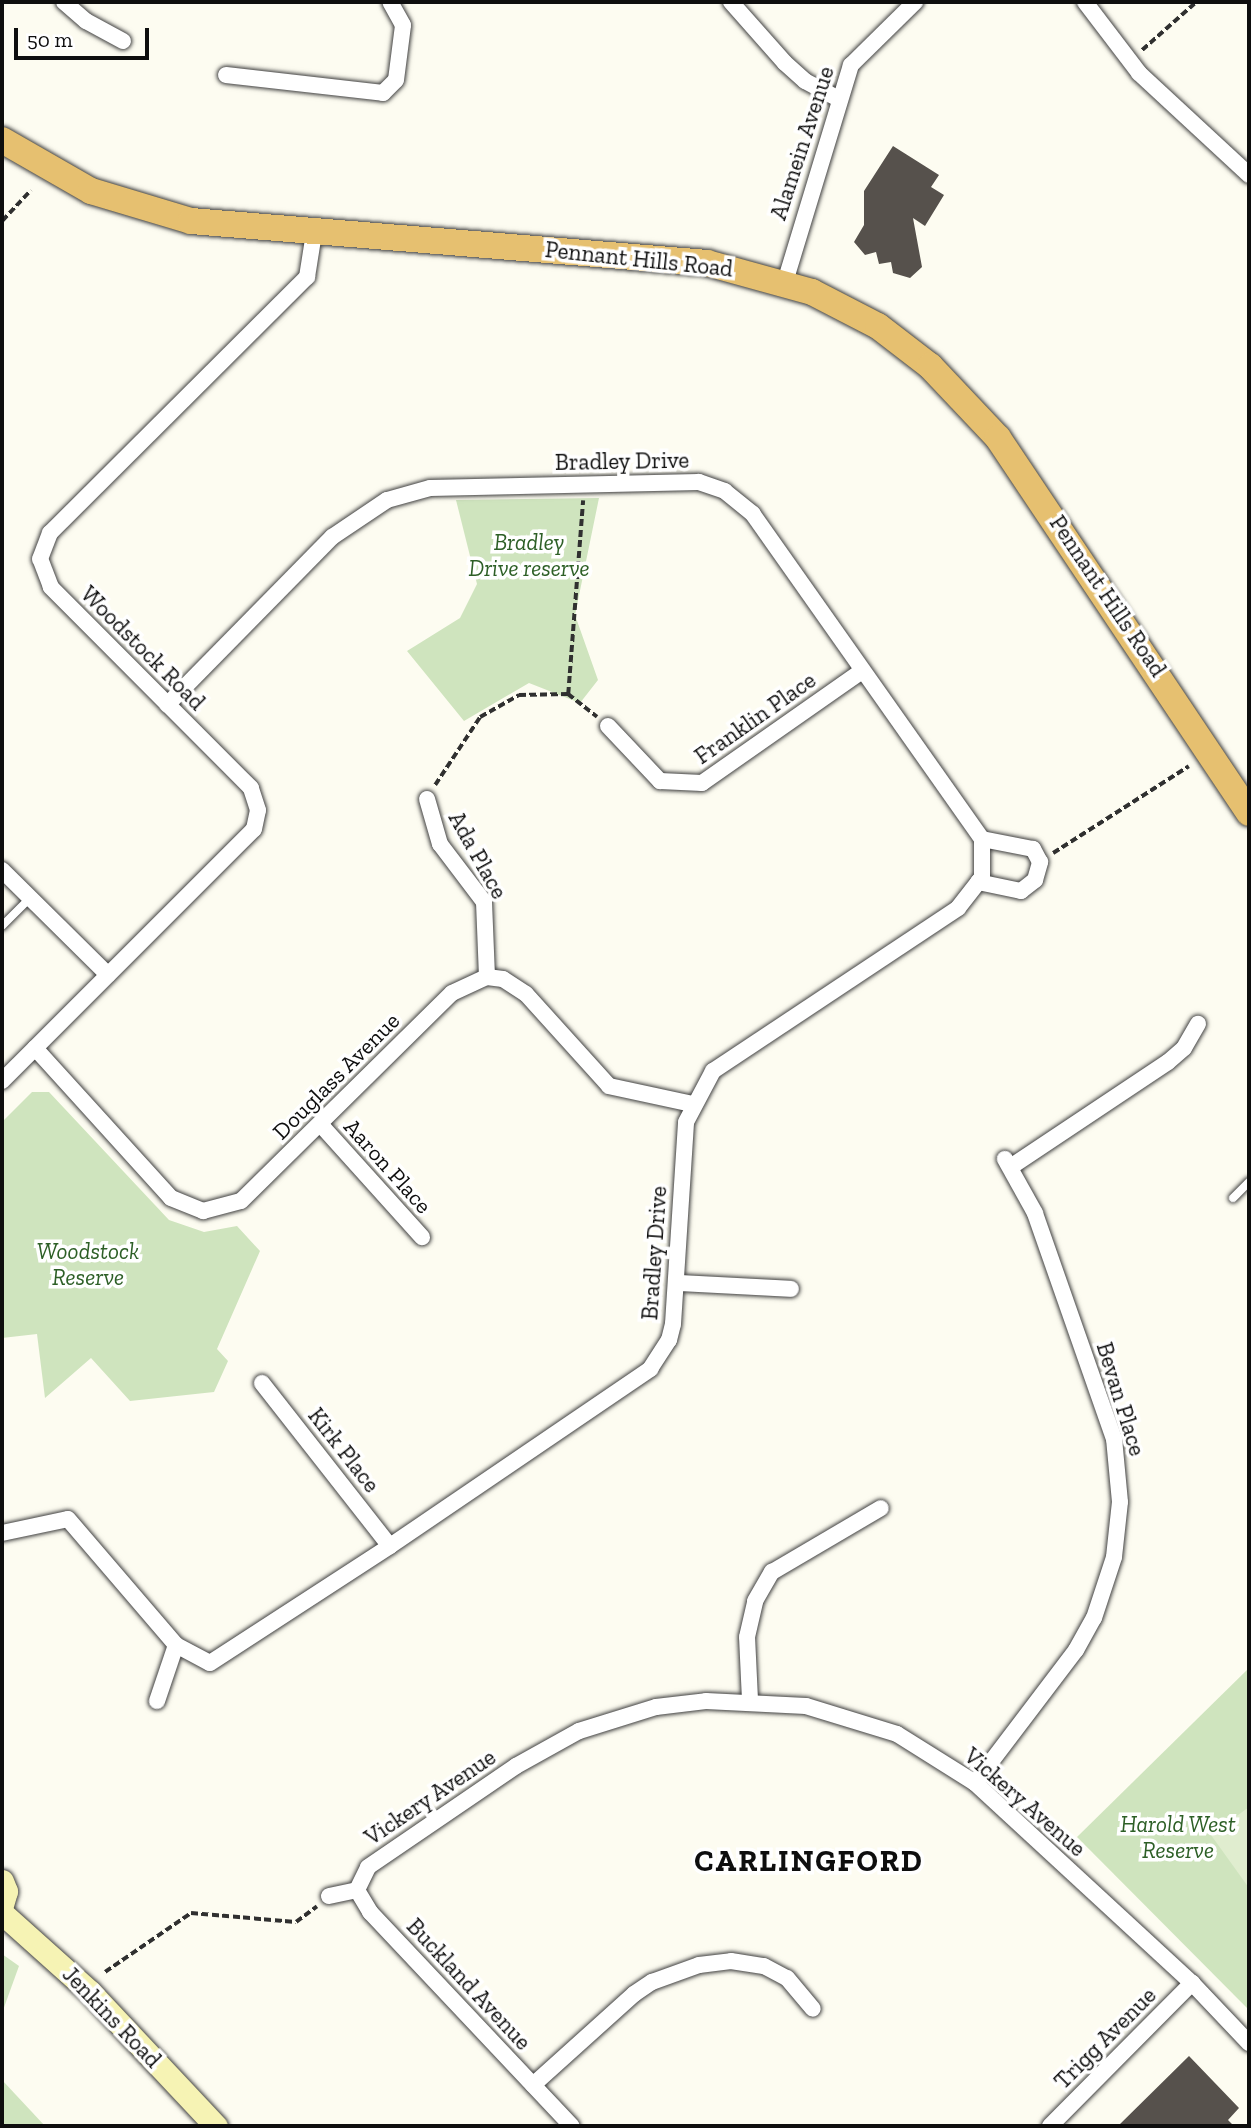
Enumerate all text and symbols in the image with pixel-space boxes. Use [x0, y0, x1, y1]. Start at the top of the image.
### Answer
scale bar [18, 14, 152, 58]
text: 50 m [27, 27, 73, 52]
street label: Alamein Avenue [764, 62, 840, 224]
street label: Pennant Hills Road [544, 235, 734, 283]
street label: Bradley Drive [554, 446, 690, 476]
street label: Pennant Hills Road [1044, 510, 1172, 682]
park label: Bradley Drive reserve [468, 528, 590, 582]
street label: Woodstock Road [75, 580, 211, 716]
street label: Franklin Place [689, 666, 821, 770]
street label: Ada Place [443, 807, 513, 903]
street label: Douglass Avenue [266, 1006, 406, 1146]
street label: Aaron Place [338, 1113, 438, 1219]
street label: Bradley Drive [636, 1185, 672, 1321]
park label: Woodstock Reserve [37, 1237, 139, 1291]
street label: Bevan Place [1091, 1339, 1151, 1459]
street label: Kirk Place [302, 1402, 386, 1498]
street label: Vickery Avenue [958, 1741, 1092, 1863]
street label: Vickery Avenue [359, 1743, 501, 1851]
park label: Harold West Reserve [1120, 1810, 1236, 1864]
district label: CARLINGFORD [696, 1843, 922, 1879]
street label: Buckland Avenue [401, 1912, 537, 2056]
street label: Jenkins Road [57, 1961, 167, 2073]
street label: Trigg Avenue [1048, 1981, 1162, 2095]

